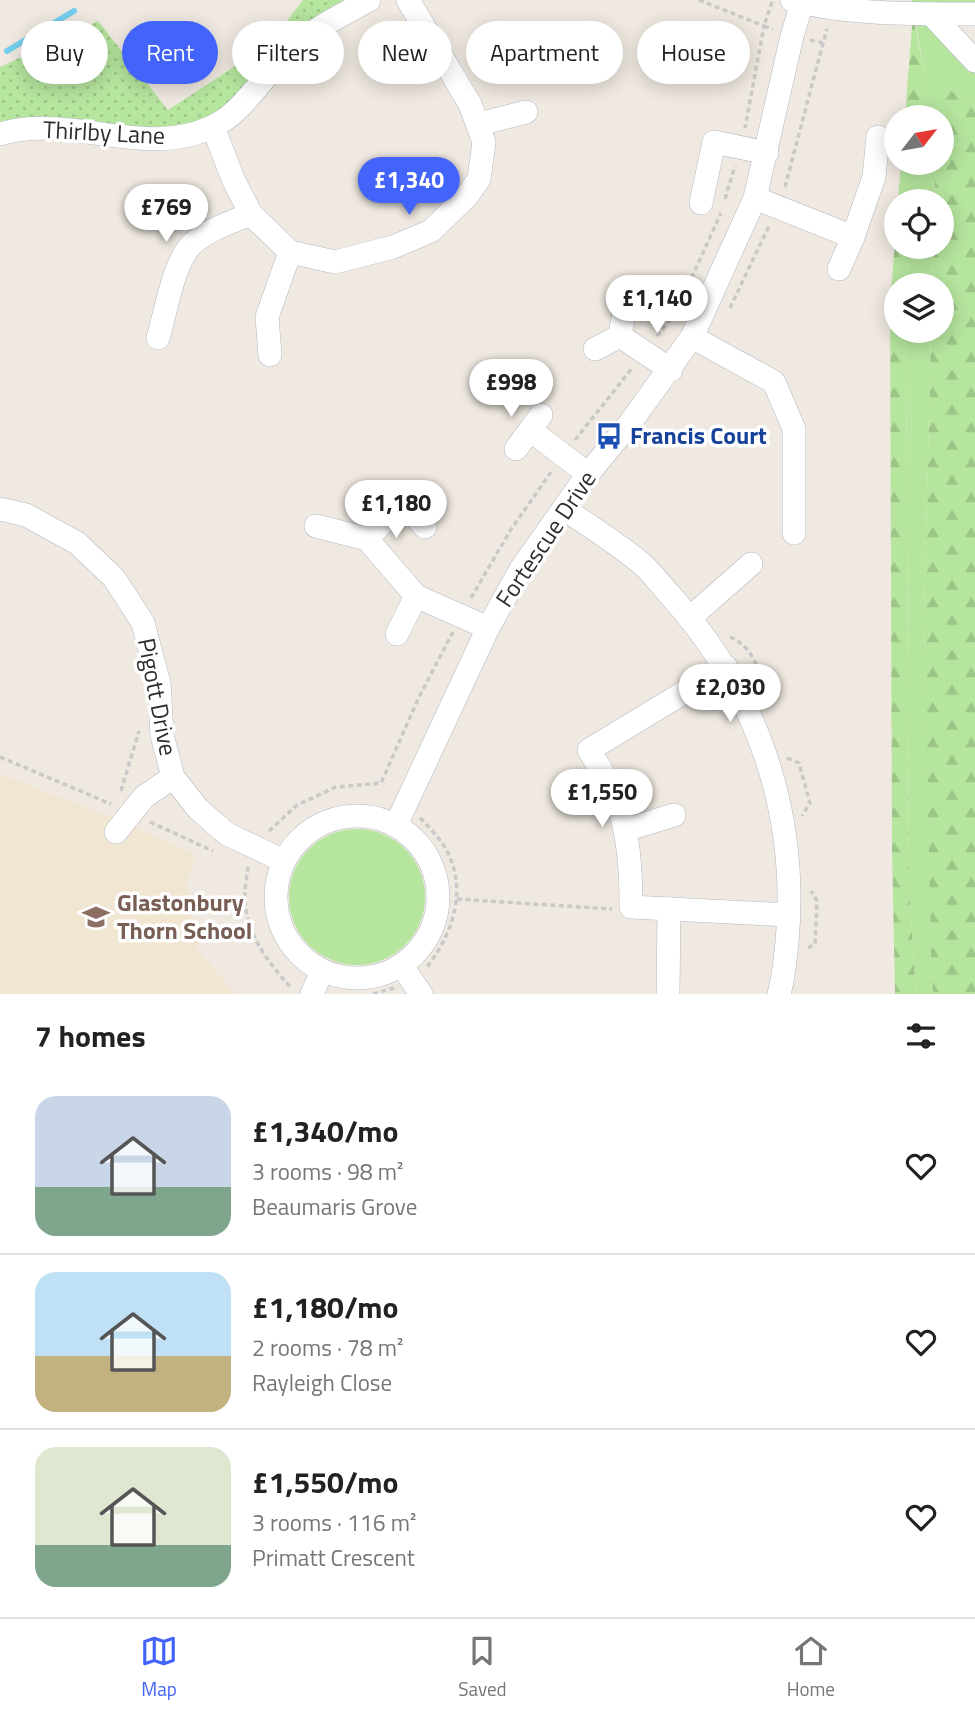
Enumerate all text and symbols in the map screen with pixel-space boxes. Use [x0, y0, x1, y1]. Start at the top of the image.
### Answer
chip: Buy [21, 21, 108, 84]
chip: Rent [122, 21, 218, 84]
chip: Filters [232, 21, 344, 84]
chip: New [358, 21, 452, 84]
chip: Apartment [466, 21, 623, 84]
chip: House [637, 21, 750, 84]
north arrow [884, 105, 954, 175]
map controls [884, 105, 954, 343]
street label: Thirlby Lane [42, 111, 166, 153]
pin: £1,340 [352, 158, 466, 217]
text: £1,340 [374, 162, 444, 197]
pin: £769 [125, 184, 207, 244]
text: £769 [140, 189, 192, 224]
button: locate [884, 189, 954, 259]
button: layers [884, 273, 954, 343]
pin: £1,140 [600, 276, 714, 335]
text: £1,140 [622, 280, 692, 315]
pin: £998 [470, 360, 552, 419]
text: £998 [485, 364, 537, 399]
place label: Francis Court [630, 417, 767, 453]
bus stop icon: Francis Court [594, 421, 624, 451]
street label: Fortescue Drive [486, 463, 604, 614]
pin: £1,180 [339, 480, 453, 540]
text: £1,180 [361, 485, 431, 520]
street label: Pigott Drive [129, 635, 187, 759]
pin: £2,030 [673, 664, 787, 724]
text: £2,030 [695, 669, 765, 704]
pin: £1,550 [545, 770, 659, 829]
text: £1,550 [567, 774, 637, 809]
place label: Glastonbury Thorn School [117, 884, 252, 948]
school or university icon: Glastonbury Thorn School [81, 902, 111, 932]
text: 7 homes [35, 1013, 146, 1059]
icon: filters [902, 1017, 940, 1055]
text: £1,340/mo [252, 1108, 398, 1154]
icon: home [91, 1124, 175, 1208]
icon: heart [902, 1147, 940, 1185]
text: 3 rooms · 98 m² [252, 1154, 403, 1189]
text: Beaumaris Grove [252, 1189, 417, 1224]
text: £1,180/mo [252, 1284, 398, 1330]
icon: home [91, 1300, 175, 1384]
icon: heart [902, 1323, 940, 1361]
text: 2 rooms · 78 m² [252, 1330, 403, 1365]
text: Rayleigh Close [252, 1365, 392, 1400]
text: £1,550/mo [252, 1459, 398, 1505]
icon: home [91, 1475, 175, 1559]
icon: heart [902, 1498, 940, 1536]
text: 3 rooms · 116 m² [252, 1505, 416, 1540]
text: Primatt Crescent [252, 1540, 415, 1575]
tab: Map [140, 1632, 178, 1703]
tab: Saved [458, 1632, 507, 1703]
tab: Home [787, 1632, 835, 1703]

